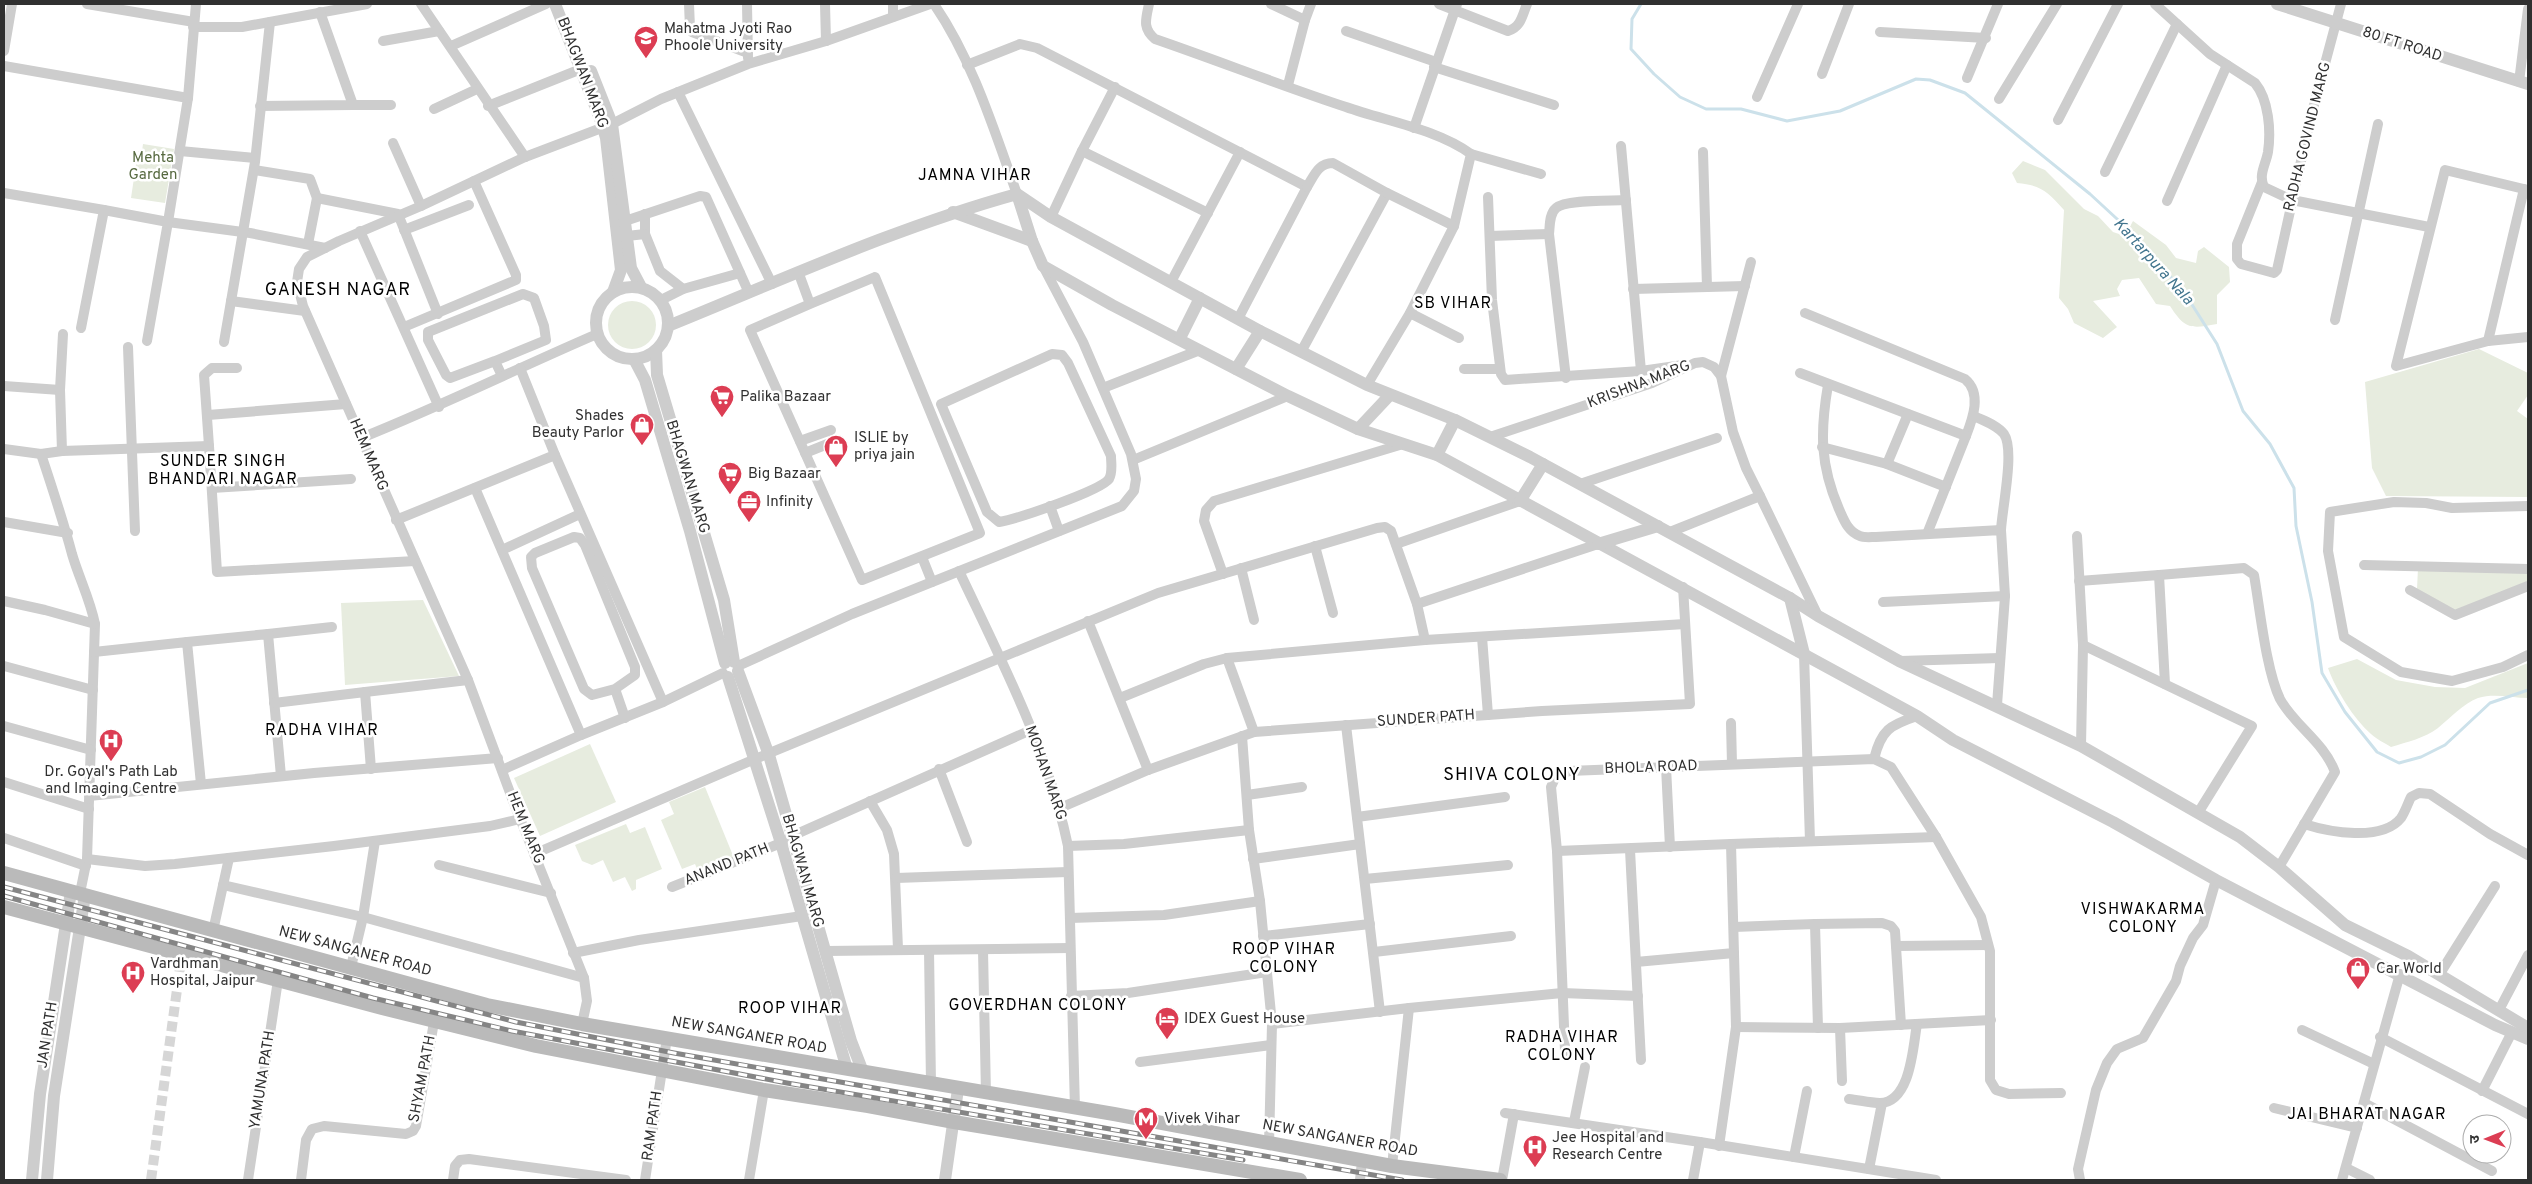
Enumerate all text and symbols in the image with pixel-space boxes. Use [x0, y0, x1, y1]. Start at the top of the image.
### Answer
street label: BHAGWAN MARG [552, 15, 612, 131]
place label: Mahatma Jyoti Rao Phoole University [664, 20, 792, 56]
street label: 80 FT ROAD [2360, 23, 2444, 67]
school or university icon: Mahatma Jyoti Rao Phoole University [633, 25, 659, 59]
street label: RADHA GOVIND MARG [2280, 60, 2336, 214]
park label: Mehta Garden [129, 149, 177, 185]
district label: JAMNA VIHAR [918, 166, 1032, 186]
water label: Kartarpura Nala [2109, 214, 2198, 310]
district label: GANESH NAGAR [265, 279, 411, 302]
district label: SB VIHAR [1414, 294, 1492, 314]
street label: KRISHNA MARG [1585, 357, 1693, 413]
supermarket icon: Palika Bazaar [709, 384, 735, 418]
place label: Palika Bazaar [740, 388, 831, 407]
place label: Shades Beauty Parlor [532, 407, 624, 443]
shop icon: Shades Beauty Parlor [629, 412, 655, 446]
street label: HEM MARG [344, 416, 392, 494]
street label: BHAGWAN MARG [661, 418, 713, 536]
place label: ISLIE by priya jain [854, 429, 915, 465]
shop icon: ISLIE by priya jain [823, 434, 849, 468]
district label: SUNDER SINGH BHANDARI NAGAR [148, 452, 298, 490]
supermarket icon: Big Bazaar [717, 461, 743, 495]
place label: Big Bazaar [748, 465, 821, 484]
office icon: Infinity [736, 489, 762, 523]
place label: Infinity [766, 493, 813, 512]
street label: SUNDER PATH [1376, 706, 1476, 732]
district label: RADHA VIHAR [265, 721, 379, 741]
street label: MOHAN MARG [1020, 723, 1070, 823]
hospital icon: Dr. Goyal's Path Lab and Imaging Centre [98, 728, 124, 762]
street label: BHOLA ROAD [1604, 757, 1698, 779]
place label: Dr. Goyal's Path Lab and Imaging Centre [44, 763, 178, 799]
district label: SHIVA COLONY [1443, 764, 1581, 787]
street label: HEM MARG [502, 789, 548, 867]
street label: BHAGWAN MARG [777, 812, 827, 930]
street label: ANAND PATH [682, 839, 772, 891]
district label: VISHWAKARMA COLONY [2081, 900, 2205, 938]
street label: NEW SANGANER ROAD [276, 922, 434, 982]
district label: ROOP VIHAR COLONY [1232, 940, 1336, 978]
place label: Vardhman Hospital, Jaipur [150, 955, 255, 991]
shop icon: Car World [2345, 956, 2371, 990]
hospital icon: Vardhman Hospital, Jaipur [120, 960, 146, 994]
place label: Car World [2376, 960, 2442, 979]
district label: GOVERDHAN COLONY [949, 996, 1127, 1016]
district label: ROOP VIHAR [738, 999, 842, 1019]
street label: JAN PATH [33, 1000, 63, 1070]
hotel icon: IDEX Guest House [1154, 1006, 1180, 1040]
place label: IDEX Guest House [1184, 1010, 1305, 1029]
street label: NEW SANGANER ROAD [670, 1013, 828, 1059]
district label: RADHA VIHAR COLONY [1505, 1028, 1619, 1066]
street label: YAMUNA PATH [246, 1029, 280, 1131]
street label: SHYAM PATH [405, 1034, 441, 1124]
street label: RAM PATH [639, 1090, 667, 1162]
district label: JAI BHARAT NAGAR [2287, 1105, 2447, 1125]
metro station icon: Vivek Vihar [1133, 1106, 1159, 1140]
place label: Vivek Vihar [1164, 1110, 1240, 1129]
north arrow [2462, 1114, 2512, 1164]
street label: NEW SANGANER ROAD [1261, 1116, 1419, 1162]
place label: Jee Hospital and Research Centre [1552, 1129, 1664, 1165]
hospital icon: Jee Hospital and Research Centre [1522, 1134, 1548, 1168]
text: उ [2467, 1134, 2484, 1143]

